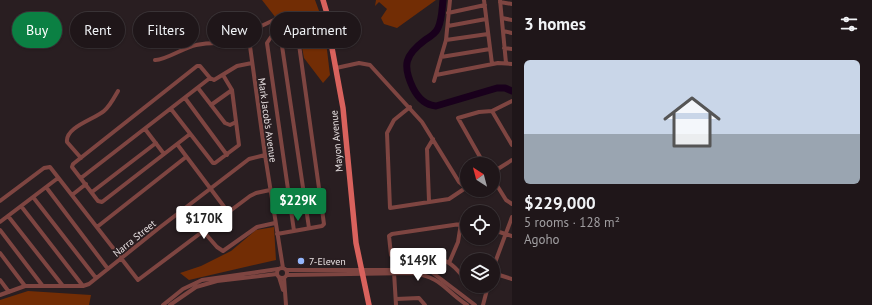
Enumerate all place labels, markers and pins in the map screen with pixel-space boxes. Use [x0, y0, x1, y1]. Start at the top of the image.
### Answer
pin: $229K [270, 188, 326, 222]
pin: $170K [176, 206, 232, 240]
pin: $149K [390, 248, 446, 282]
place label: 7-Eleven [309, 255, 346, 268]
marker: 7-Eleven [296, 256, 306, 266]

